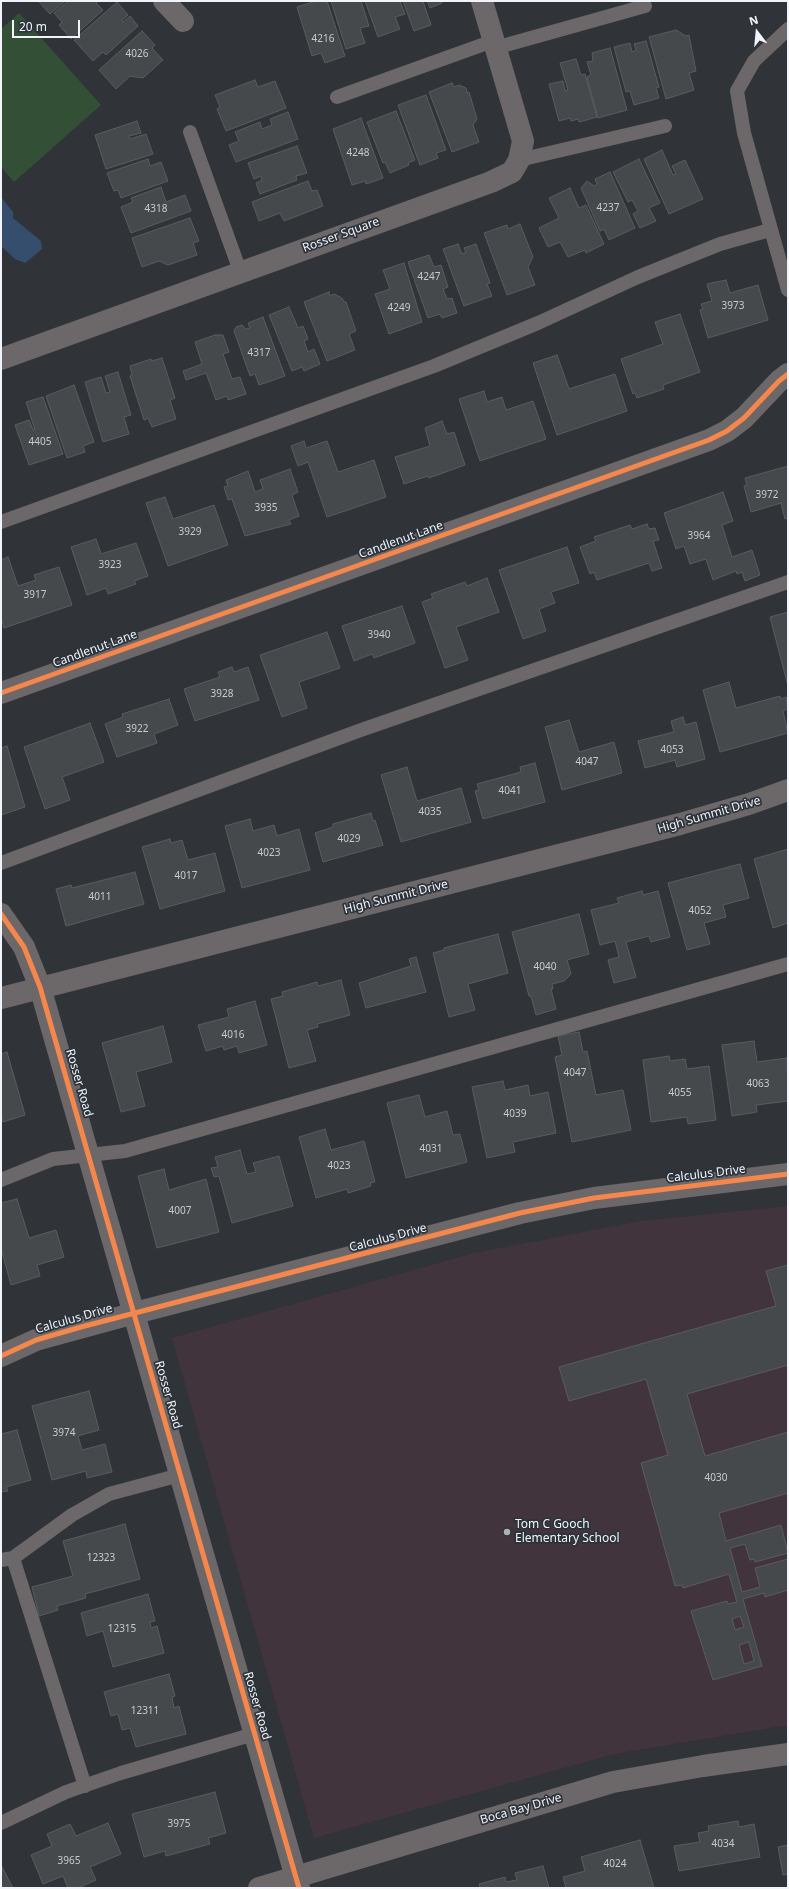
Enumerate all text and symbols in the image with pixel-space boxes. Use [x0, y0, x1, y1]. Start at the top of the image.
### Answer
scale bar [14, 12, 82, 38]
north arrow [737, 12, 777, 52]
text: N [747, 12, 760, 28]
text: 20 m [19, 18, 47, 35]
house number: 4216 [312, 33, 334, 45]
house number: 4026 [126, 48, 148, 60]
house number: 4248 [347, 147, 369, 159]
house number: 4237 [597, 202, 619, 214]
house number: 4318 [145, 203, 167, 215]
street label: Rosser Square [301, 214, 381, 256]
house number: 4247 [418, 271, 440, 283]
house number: 3973 [722, 300, 744, 312]
house number: 4249 [388, 302, 410, 314]
house number: 4317 [248, 347, 270, 359]
house number: 4405 [29, 436, 51, 448]
house number: 3972 [756, 489, 778, 501]
house number: 3935 [255, 502, 277, 514]
street label: Candlenut Lane [357, 518, 445, 562]
house number: 3929 [179, 526, 201, 538]
house number: 3964 [688, 530, 710, 542]
house number: 3923 [99, 559, 121, 571]
house number: 3917 [24, 589, 46, 601]
street label: Candlenut Lane [51, 627, 139, 671]
house number: 3940 [368, 629, 390, 641]
house number: 3928 [211, 688, 233, 700]
house number: 3922 [126, 723, 148, 735]
house number: 4053 [661, 744, 683, 756]
house number: 4047 [576, 756, 598, 768]
house number: 4041 [499, 785, 521, 797]
street label: High Summit Drive [656, 793, 762, 837]
house number: 4035 [419, 806, 441, 818]
house number: 4029 [338, 833, 360, 845]
house number: 4023 [258, 847, 280, 859]
house number: 4017 [175, 870, 197, 882]
street label: High Summit Drive [343, 877, 449, 917]
house number: 4011 [89, 891, 111, 903]
house number: 4052 [689, 905, 711, 917]
house number: 4040 [534, 961, 556, 973]
house number: 4016 [222, 1029, 244, 1041]
street label: Rosser Road [62, 1047, 96, 1119]
house number: 4047 [564, 1067, 586, 1079]
house number: 4063 [747, 1078, 769, 1090]
house number: 4055 [669, 1087, 691, 1099]
house number: 4039 [504, 1108, 526, 1120]
house number: 4031 [420, 1143, 442, 1155]
house number: 4023 [328, 1160, 350, 1172]
street label: Calculus Drive [666, 1162, 746, 1186]
house number: 4007 [169, 1205, 191, 1217]
street label: Calculus Drive [348, 1221, 428, 1255]
street label: Calculus Drive [34, 1301, 114, 1337]
street label: Rosser Road [151, 1359, 185, 1431]
house number: 3974 [53, 1427, 75, 1439]
house number: 4030 [705, 1472, 727, 1484]
place label: Tom C Gooch Elementary School [515, 1518, 620, 1546]
marker: Tom C Gooch Elementary School [502, 1527, 512, 1537]
house number: 12323 [87, 1552, 115, 1564]
house number: 12315 [108, 1623, 136, 1635]
street label: Rosser Road [240, 1670, 274, 1742]
house number: 12311 [131, 1705, 159, 1717]
street label: Boca Bay Drive [479, 1790, 563, 1828]
house number: 3975 [168, 1818, 190, 1830]
house number: 4034 [712, 1838, 734, 1850]
house number: 3965 [58, 1855, 80, 1867]
house number: 4024 [604, 1858, 626, 1870]

